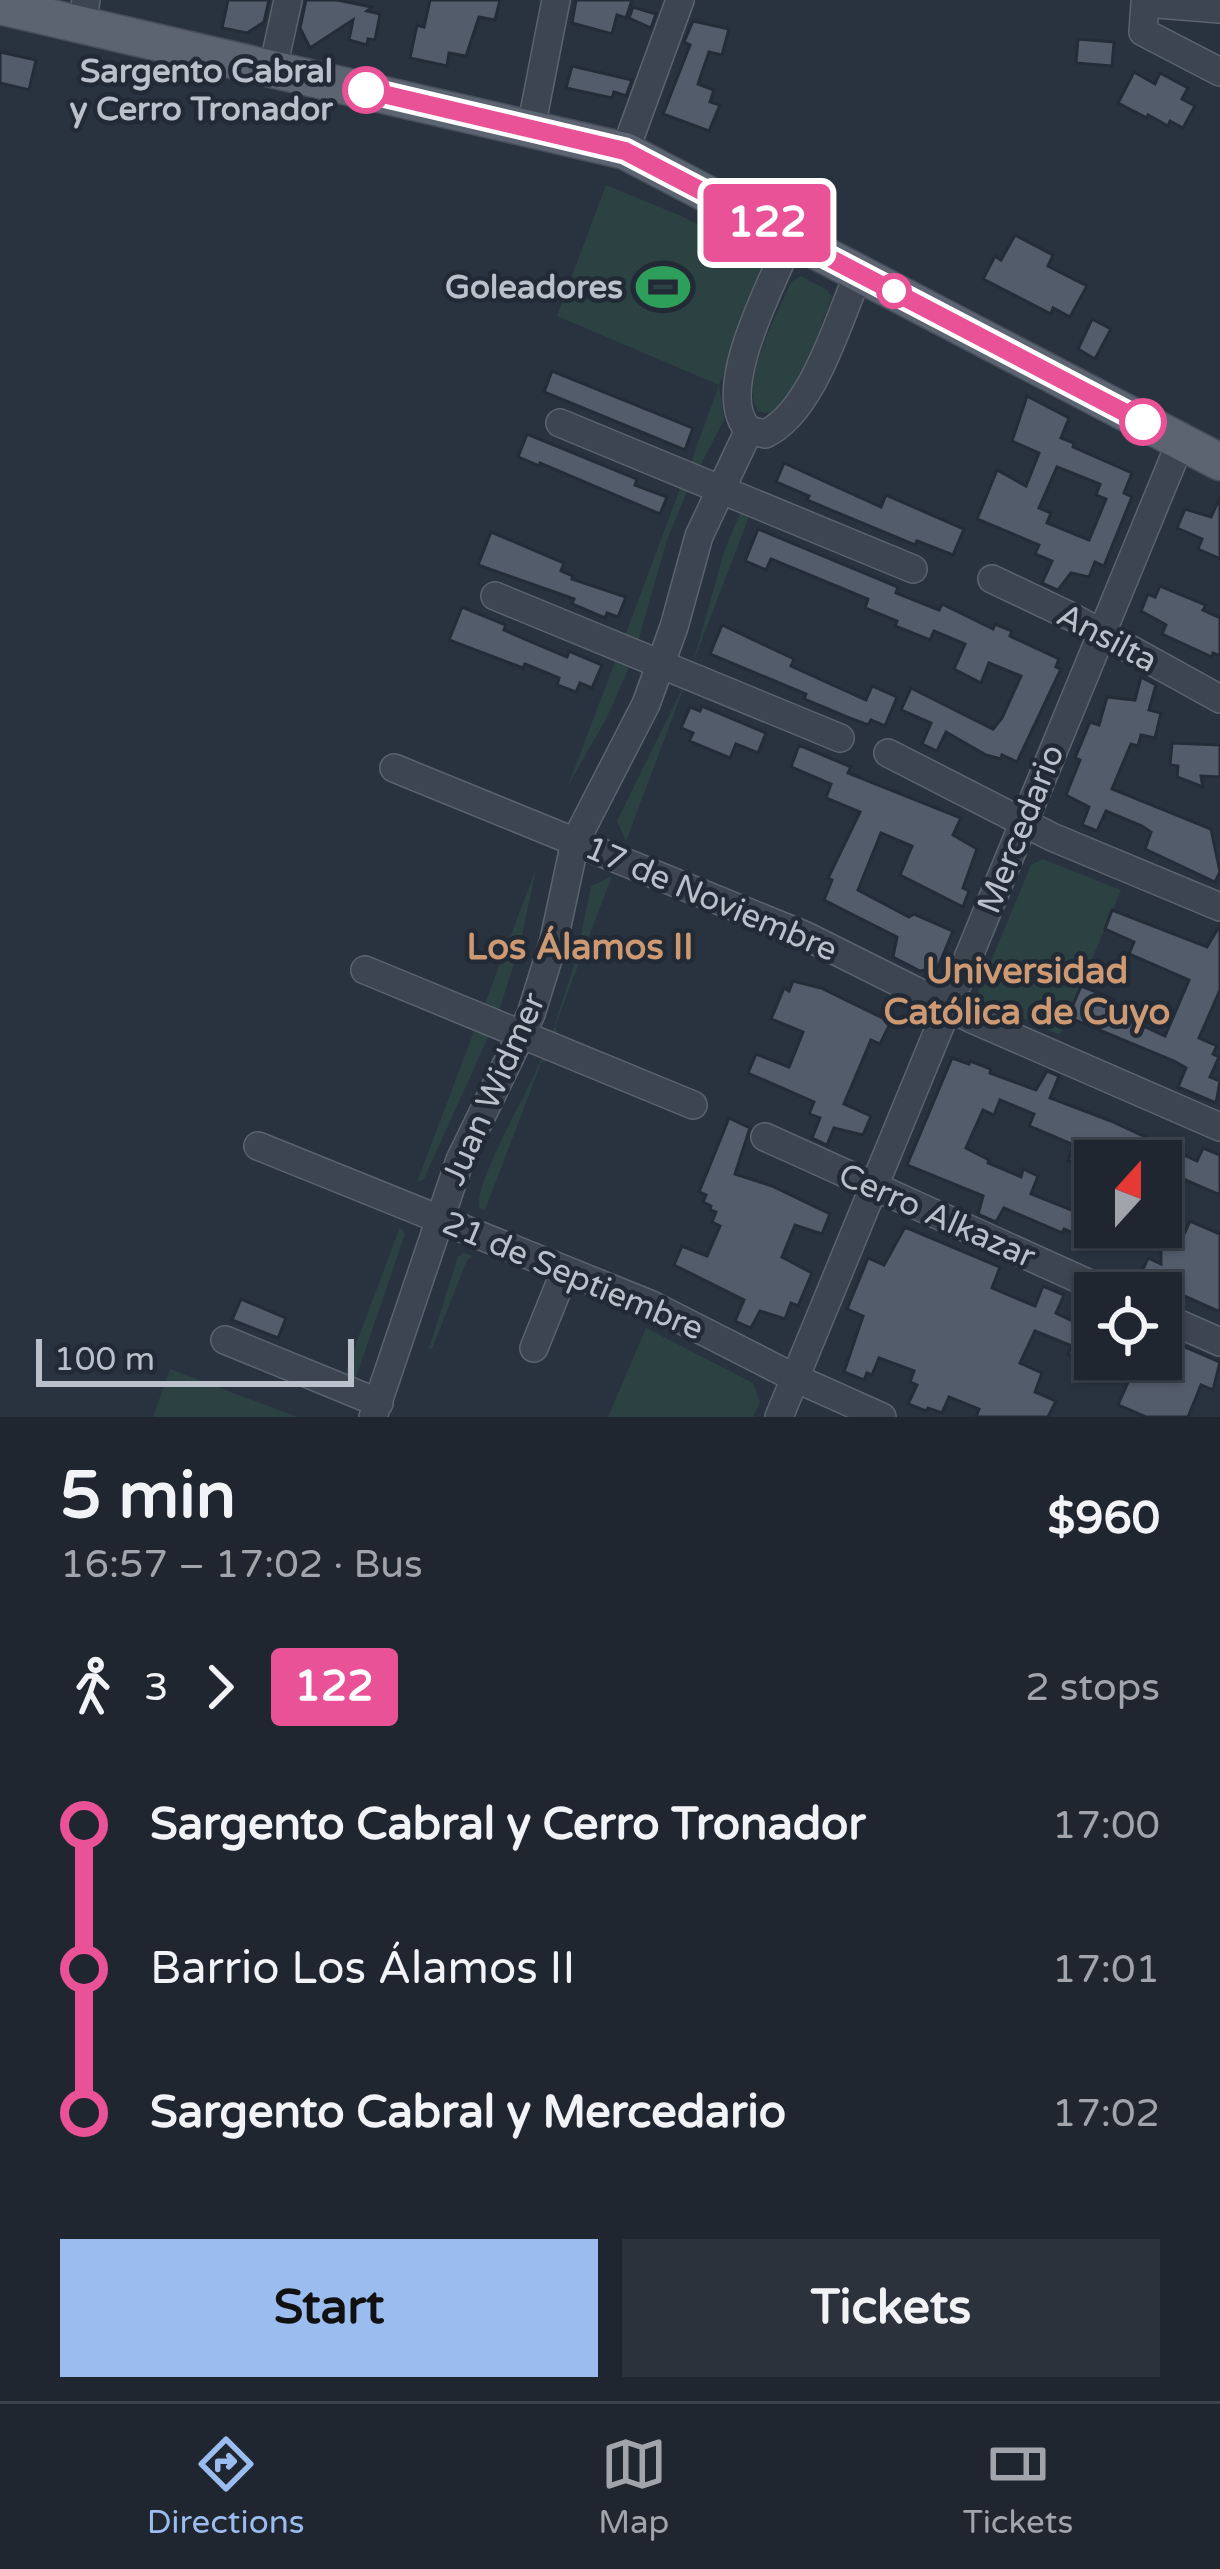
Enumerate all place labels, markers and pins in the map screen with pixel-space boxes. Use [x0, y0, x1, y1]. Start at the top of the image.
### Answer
place label: Sargento Cabral y Cerro Tronador [70, 52, 333, 129]
marker: Sargento Cabral y Cerro Tronador [344, 68, 388, 112]
sports icon: Goleadores [634, 258, 692, 316]
place label: Goleadores [445, 268, 623, 307]
unlabelled marker [878, 275, 910, 307]
unlabelled marker [1121, 400, 1165, 444]

